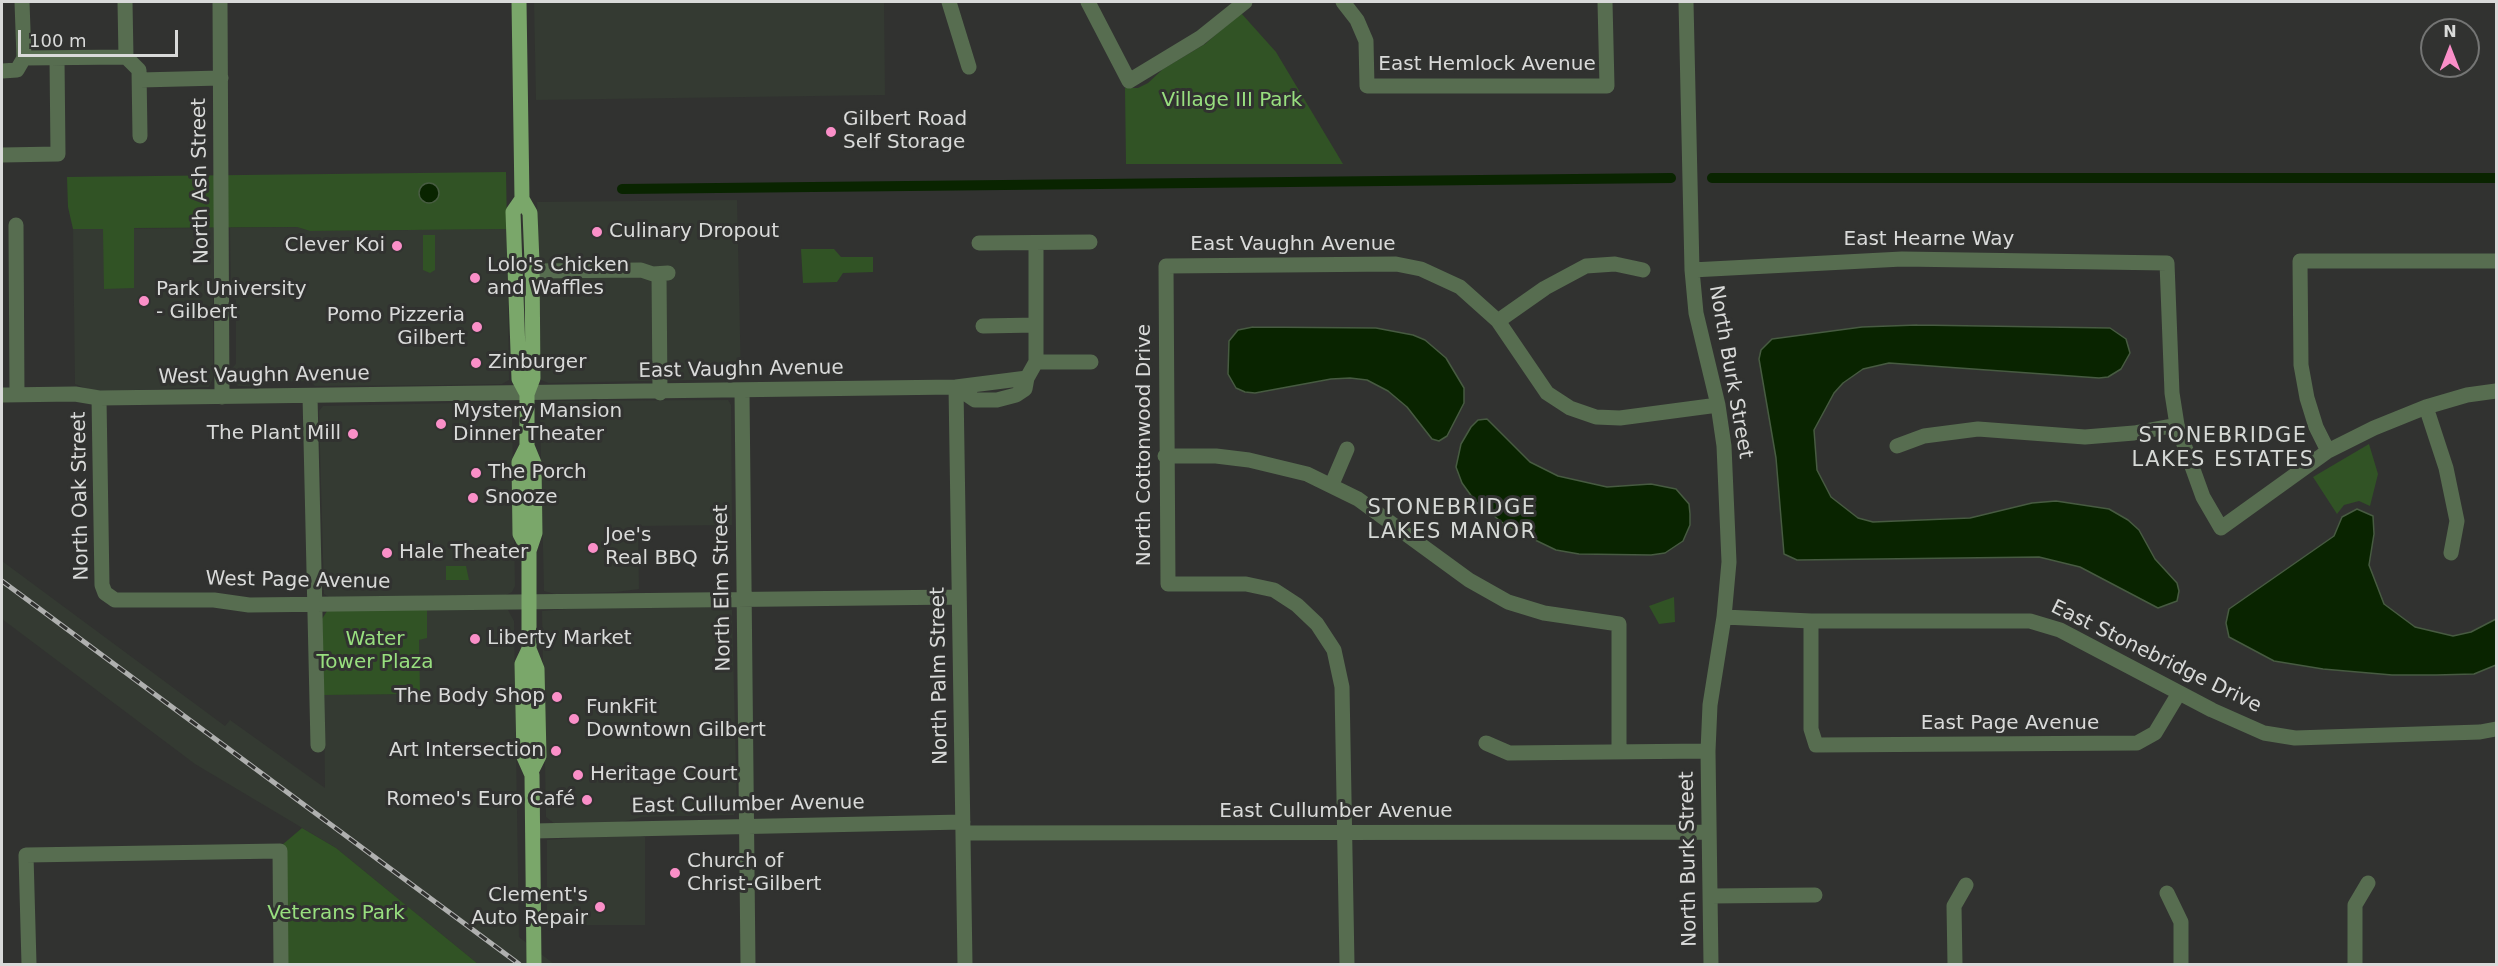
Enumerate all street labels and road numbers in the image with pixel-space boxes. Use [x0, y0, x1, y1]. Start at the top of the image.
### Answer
street label: East Hemlock Avenue [1378, 53, 1596, 77]
street label: North Ash Street [188, 98, 214, 264]
street label: East Hearne Way [1844, 228, 2014, 252]
street label: East Vaughn Avenue [1190, 233, 1396, 257]
street label: North Burk Street [1703, 283, 1757, 461]
street label: North Cottonwood Drive [1133, 324, 1157, 566]
street label: East Vaughn Avenue [638, 356, 844, 384]
street label: West Vaughn Avenue [158, 362, 370, 390]
street label: North Oak Street [68, 411, 94, 581]
street label: North Elm Street [710, 504, 736, 672]
street label: West Page Avenue [205, 567, 391, 595]
street label: North Palm Street [926, 587, 954, 765]
street label: East Stonebridge Drive [2047, 596, 2265, 718]
street label: East Page Avenue [1921, 712, 2099, 736]
street label: North Burk Street [1675, 771, 1703, 947]
street label: East Cullumber Avenue [631, 791, 865, 819]
street label: East Cullumber Avenue [1219, 800, 1453, 824]

